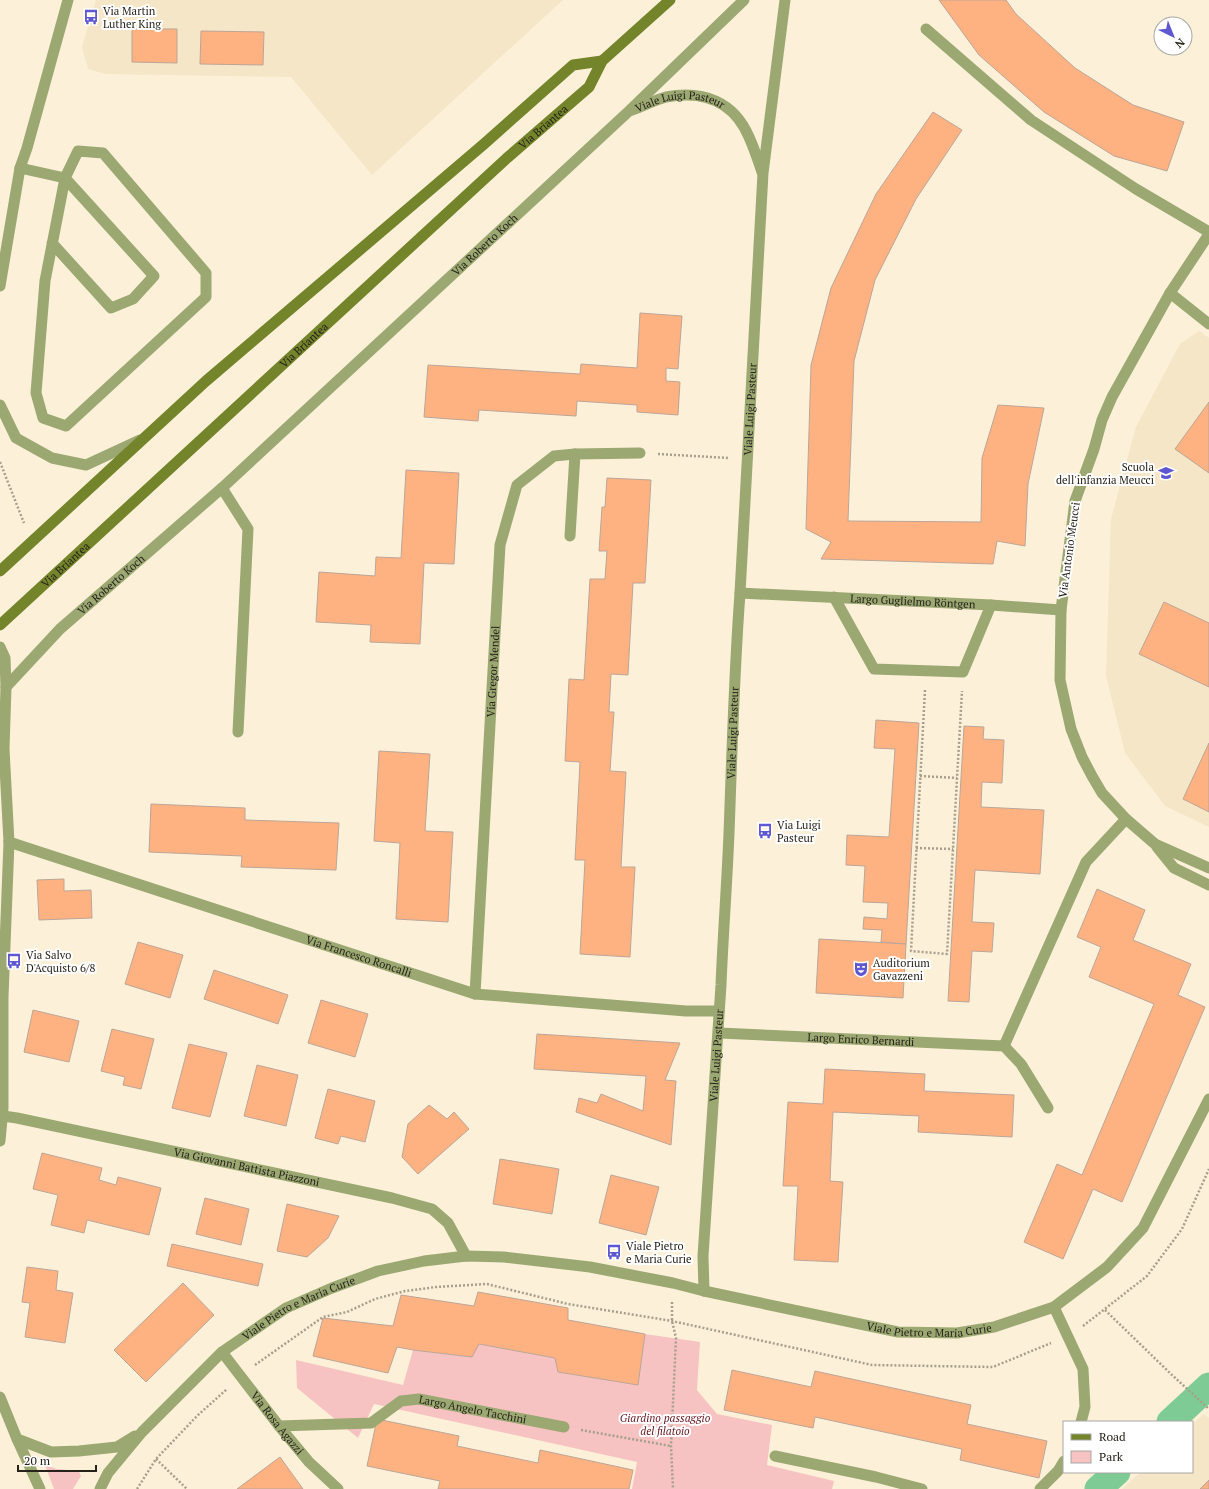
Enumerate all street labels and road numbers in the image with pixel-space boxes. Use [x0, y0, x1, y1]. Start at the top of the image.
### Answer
street label: Viale Luigi Pasteur [633, 88, 728, 115]
street label: Via Briantea [516, 101, 571, 152]
street label: Via Roberto Koch [449, 210, 521, 279]
street label: Via Briantea [277, 319, 331, 371]
street label: Viale Luigi Pasteur [741, 362, 760, 456]
street label: Via Antonio Meucci [1055, 501, 1083, 599]
street label: Via Briantea [38, 539, 93, 590]
street label: Via Roberto Koch [74, 551, 148, 618]
street label: Largo Guglielmo Röntgen [850, 591, 976, 611]
street label: Via Gregor Mendel [483, 625, 502, 718]
street label: Viale Luigi Pasteur [724, 686, 742, 779]
street label: Via Francesco Roncalli [304, 932, 414, 980]
street label: Viale Luigi Pasteur [706, 1008, 726, 1102]
street label: Largo Enrico Bernardi [807, 1030, 915, 1049]
street label: Via Giovanni Battista Piazzoni [172, 1145, 321, 1189]
street label: Viale Pietro e Maria Curie [239, 1273, 357, 1343]
street label: Viale Pietro e Maria Curie [865, 1319, 993, 1340]
street label: Via Rosa Agazzi [248, 1388, 307, 1457]
street label: Largo Angelo Tacchini [418, 1392, 528, 1427]

